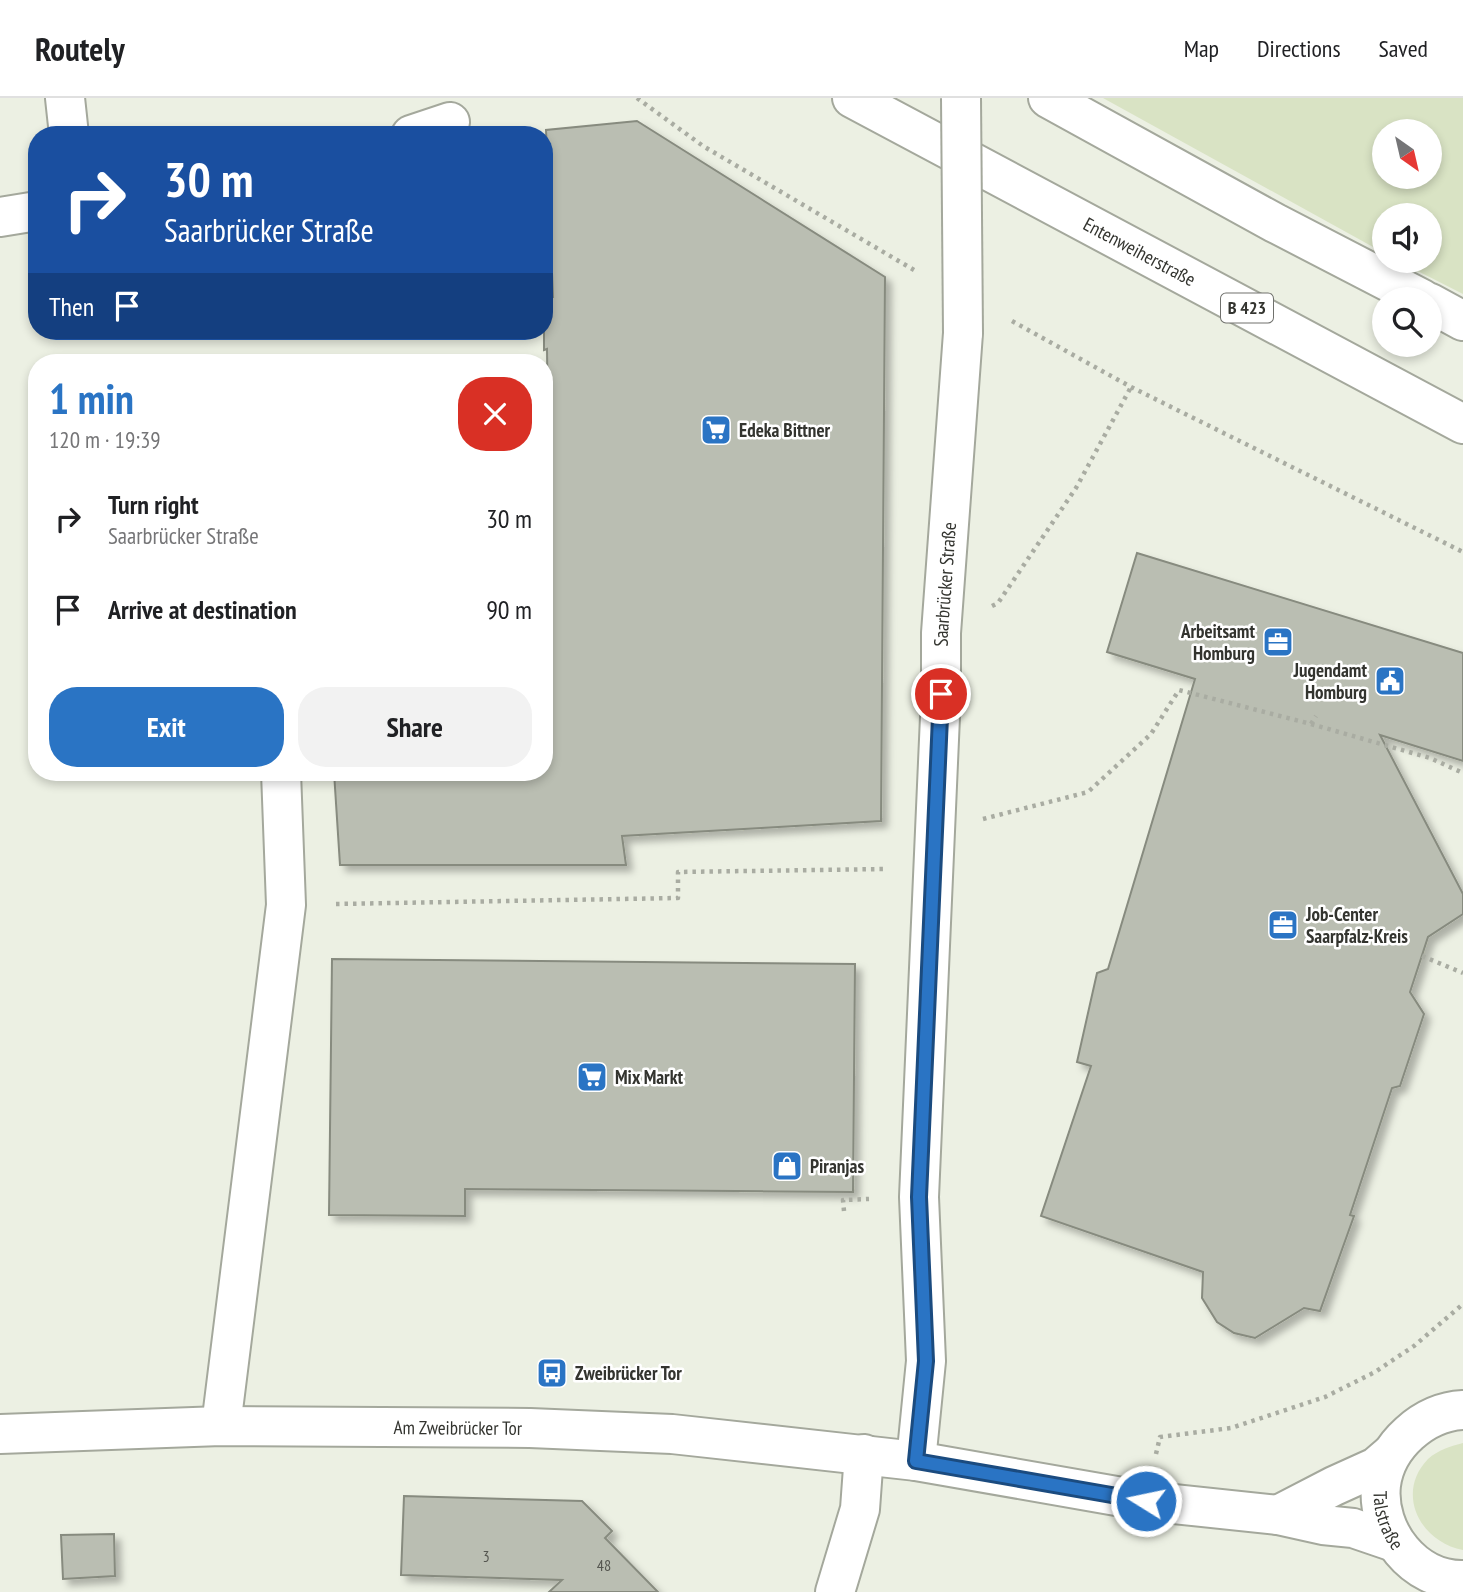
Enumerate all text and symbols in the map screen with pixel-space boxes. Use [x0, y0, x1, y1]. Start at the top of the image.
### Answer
text: Routely [35, 27, 125, 70]
text: Map [1184, 33, 1219, 64]
text: Directions [1257, 33, 1341, 64]
text: Saved [1379, 33, 1428, 64]
north arrow [1372, 119, 1442, 189]
map controls [1372, 119, 1442, 357]
text: 30 m [164, 147, 253, 211]
icon: right [49, 154, 140, 245]
button: sound [1372, 203, 1442, 273]
text: Saarbrücker Straße [164, 209, 374, 251]
street label: Entenweiherstraße [1079, 212, 1200, 291]
icon: arrive [108, 287, 146, 325]
button: search [1372, 287, 1442, 357]
text: Then [49, 290, 94, 323]
road number: B 423 [1221, 294, 1273, 322]
text: 1 min [49, 371, 134, 426]
button: close [458, 377, 532, 451]
supermarket icon: Edeka Bittner [699, 413, 733, 447]
place label: Edeka Bittner [739, 418, 831, 442]
text: 120 m · 19:39 [49, 425, 161, 454]
text: Turn right [108, 488, 199, 521]
icon: right [49, 500, 87, 538]
text: 30 m [486, 502, 532, 535]
text: Saarbrücker Straße [108, 521, 259, 550]
street label: Saarbrücker Straße [929, 521, 961, 646]
icon: arrive [49, 591, 87, 629]
text: Arrive at destination [108, 593, 297, 626]
text: 90 m [486, 593, 532, 626]
place label: Arbeitsamt Homburg [1180, 619, 1255, 665]
office icon: Arbeitsamt Homburg [1261, 625, 1295, 659]
place label: Jugendamt Homburg [1293, 658, 1367, 704]
pin [911, 664, 971, 724]
public building icon: Jugendamt Homburg [1373, 664, 1407, 698]
icon: arrive [922, 675, 960, 713]
button: Exit [49, 687, 284, 767]
button: Share [298, 687, 532, 767]
place label: Job-Center Saarpfalz-Kreis [1305, 902, 1408, 948]
office icon: Job-Center Saarpfalz-Kreis [1266, 908, 1300, 942]
supermarket icon: Mix Markt [575, 1060, 609, 1094]
place label: Mix Markt [615, 1065, 684, 1089]
shop icon: Piranjas [770, 1149, 804, 1183]
place label: Piranjas [810, 1154, 864, 1178]
bus stop icon: Zweibrücker Tor [535, 1356, 569, 1390]
place label: Zweibrücker Tor [575, 1361, 682, 1385]
street label: Am Zweibrücker Tor [394, 1415, 523, 1440]
position arrow [1109, 1464, 1183, 1538]
street label: Talstraße [1369, 1491, 1409, 1554]
house number: 3 [482, 1546, 490, 1566]
house number: 48 [597, 1555, 611, 1575]

